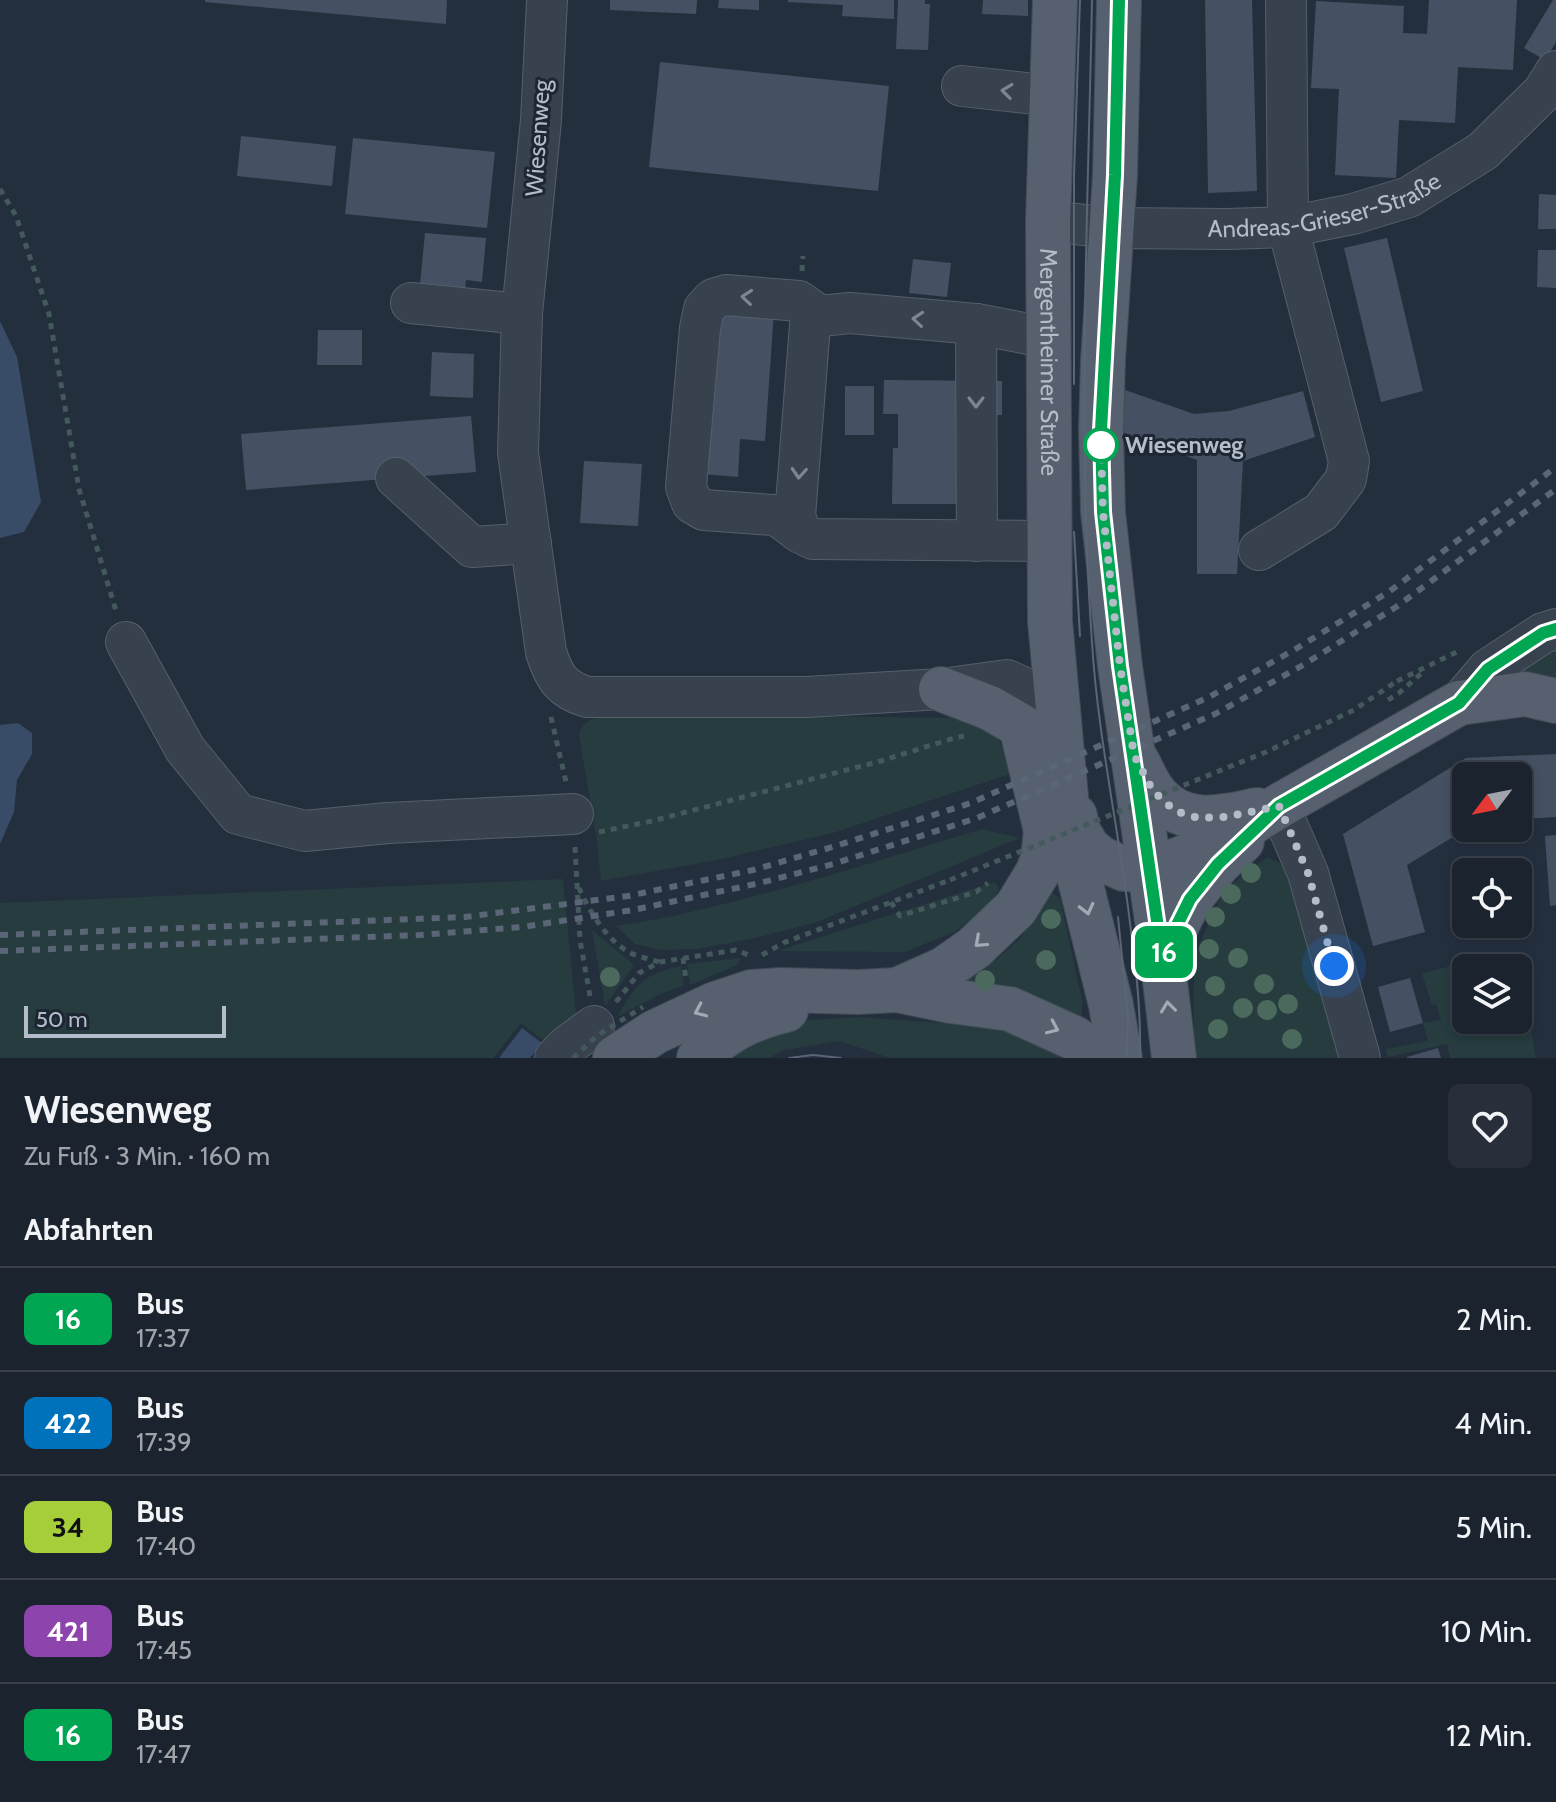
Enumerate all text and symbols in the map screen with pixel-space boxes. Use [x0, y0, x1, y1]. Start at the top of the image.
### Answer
street label: Wiesenweg [519, 78, 556, 197]
one-way arrow [1000, 83, 1014, 100]
street label: Andreas-Grieser-Straße [1208, 166, 1446, 243]
street label: Mergentheimer Straße [1034, 248, 1064, 476]
one-way arrow [740, 289, 753, 306]
one-way arrow [911, 311, 924, 328]
one-way arrow [968, 396, 985, 409]
marker: Wiesenweg [1084, 428, 1118, 462]
place label: Wiesenweg [1125, 430, 1243, 459]
one-way arrow [790, 467, 807, 480]
north arrow [1452, 762, 1532, 842]
map controls [1452, 762, 1532, 1034]
button: locate [1452, 858, 1532, 938]
one-way arrow [1077, 901, 1094, 915]
line badge: 16 [1128, 926, 1200, 978]
one-way arrow [974, 932, 989, 946]
text: 16 [1151, 935, 1177, 969]
your location [1314, 946, 1354, 986]
button: layers [1452, 954, 1532, 1034]
one-way arrow [1160, 1000, 1177, 1013]
one-way arrow [694, 1001, 708, 1017]
scale bar [24, 1002, 226, 1038]
text: 50 m [36, 1006, 88, 1033]
one-way arrow [1045, 1018, 1059, 1034]
button: heart [1448, 1084, 1532, 1168]
text: Wiesenweg [24, 1086, 211, 1133]
text: Zu Fuß · 3 Min. · 160 m [24, 1140, 270, 1172]
text: Abfahrten [24, 1211, 154, 1248]
text: Bus [136, 1285, 184, 1322]
text: 2 Min. [1456, 1301, 1532, 1338]
text: 16 [55, 1302, 81, 1336]
text: 17:37 [136, 1322, 190, 1354]
text: Bus [136, 1389, 184, 1426]
text: 4 Min. [1454, 1405, 1532, 1442]
text: 422 [44, 1406, 92, 1440]
text: 17:39 [136, 1426, 192, 1458]
text: Bus [136, 1493, 184, 1530]
text: 5 Min. [1456, 1509, 1532, 1546]
text: 34 [52, 1510, 84, 1544]
text: 17:40 [136, 1530, 196, 1562]
text: Bus [136, 1597, 184, 1634]
text: 10 Min. [1441, 1613, 1532, 1650]
text: 421 [47, 1614, 89, 1648]
text: 17:45 [136, 1634, 192, 1666]
text: Bus [136, 1701, 184, 1738]
text: 12 Min. [1446, 1717, 1532, 1754]
text: 16 [55, 1718, 81, 1752]
text: 17:47 [136, 1738, 191, 1770]

